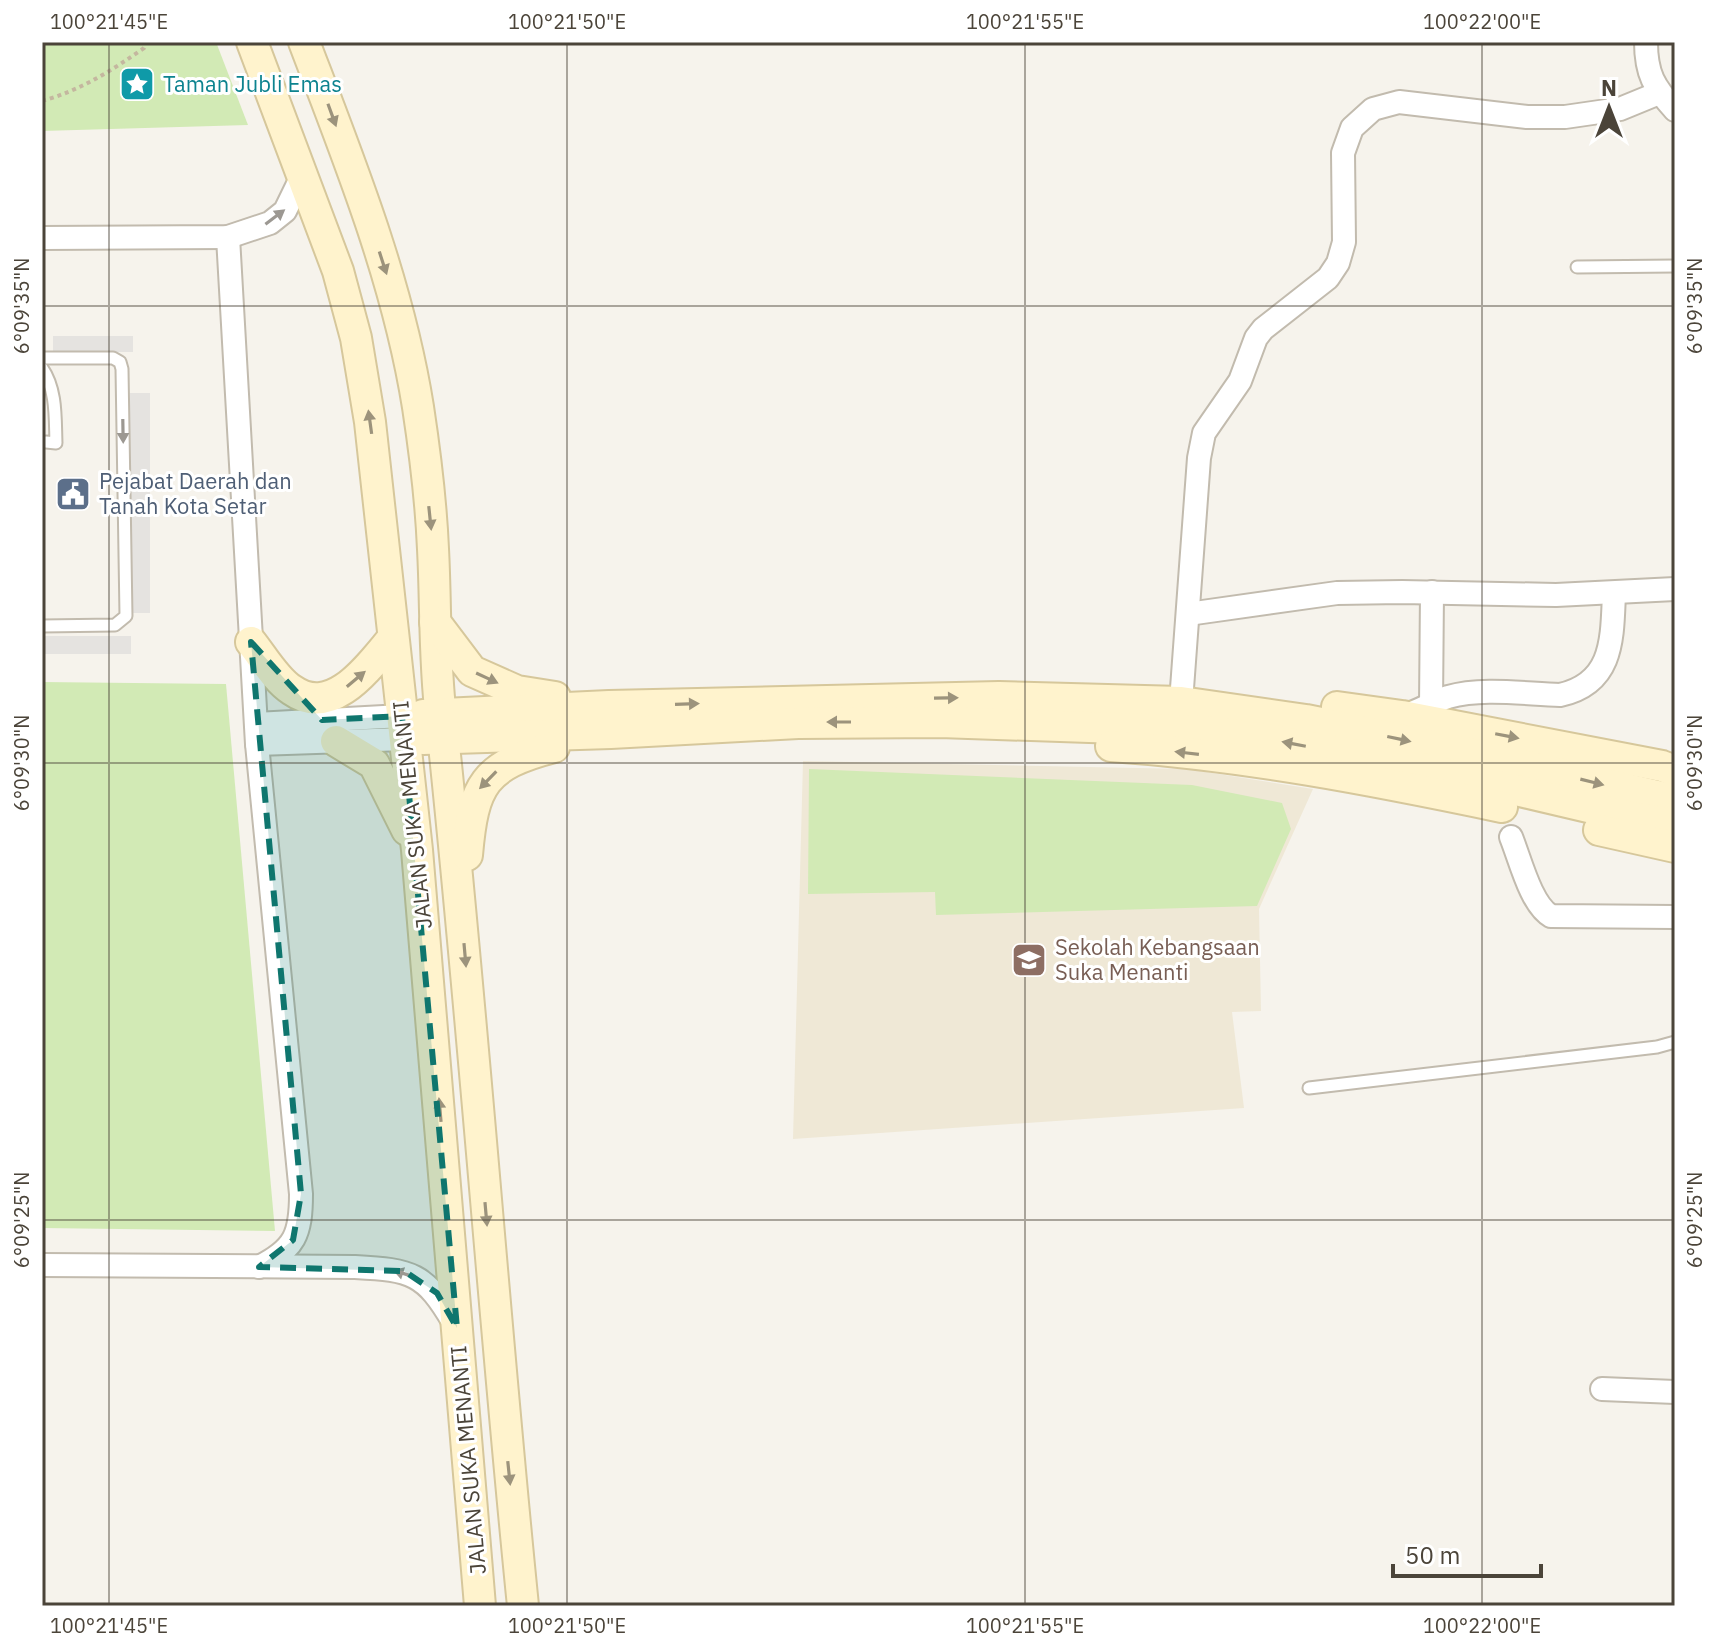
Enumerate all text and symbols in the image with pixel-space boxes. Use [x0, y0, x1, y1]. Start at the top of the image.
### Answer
text: 100°21'45"E [50, 8, 168, 35]
text: 100°21'50"E [508, 8, 626, 35]
text: 100°21'55"E [966, 8, 1084, 35]
text: 100°22'00"E [1423, 8, 1541, 35]
place icon: Taman Jubli Emas [118, 65, 156, 103]
north arrow [1569, 68, 1649, 148]
place label: Taman Jubli Emas [163, 69, 342, 98]
text: N [1601, 73, 1617, 102]
one-way arrow [326, 103, 338, 127]
one-way arrow [265, 209, 285, 225]
one-way arrow [377, 252, 390, 276]
text: 6°09'35"N [8, 258, 35, 354]
text: 6°09'35"N [1681, 258, 1708, 354]
one-way arrow [363, 409, 376, 434]
one-way arrow [117, 419, 129, 444]
place label: Pejabat Daerah dan Tanah Kota Setar [99, 466, 292, 520]
public building icon: Pejabat Daerah dan Tanah Kota Setar [54, 475, 92, 513]
one-way arrow [424, 506, 437, 531]
one-way arrow [345, 671, 366, 688]
one-way arrow [475, 671, 499, 685]
one-way arrow [934, 692, 959, 705]
one-way arrow [675, 698, 700, 711]
street label: JALAN SUKA MENANTI [385, 699, 438, 931]
text: 6°09'30"N [8, 715, 35, 811]
text: 6°09'30"N [1681, 715, 1708, 811]
one-way arrow [826, 716, 851, 728]
one-way arrow [1495, 730, 1520, 742]
one-way arrow [1387, 733, 1412, 745]
one-way arrow [1281, 737, 1306, 750]
one-way arrow [1174, 747, 1199, 760]
one-way arrow [480, 770, 498, 789]
one-way arrow [1579, 776, 1604, 788]
place label: Sekolah Kebangsaan Suka Menanti [1055, 932, 1260, 986]
school or university icon: Sekolah Kebangsaan Suka Menanti [1010, 941, 1048, 979]
one-way arrow [459, 943, 472, 968]
one-way arrow [433, 1097, 446, 1122]
text: 6°09'25"N [8, 1172, 35, 1268]
text: 6°09'25"N [1681, 1172, 1708, 1268]
one-way arrow [480, 1202, 493, 1227]
one-way arrow [393, 1267, 417, 1279]
street label: JALAN SUKA MENANTI [443, 1344, 492, 1576]
one-way arrow [503, 1461, 516, 1486]
scale bar [1393, 1528, 1541, 1578]
text: 50 m [1405, 1539, 1460, 1571]
text: 100°21'45"E [50, 1612, 168, 1639]
text: 100°21'50"E [508, 1612, 626, 1639]
text: 100°21'55"E [966, 1612, 1084, 1639]
text: 100°22'00"E [1423, 1612, 1541, 1639]

